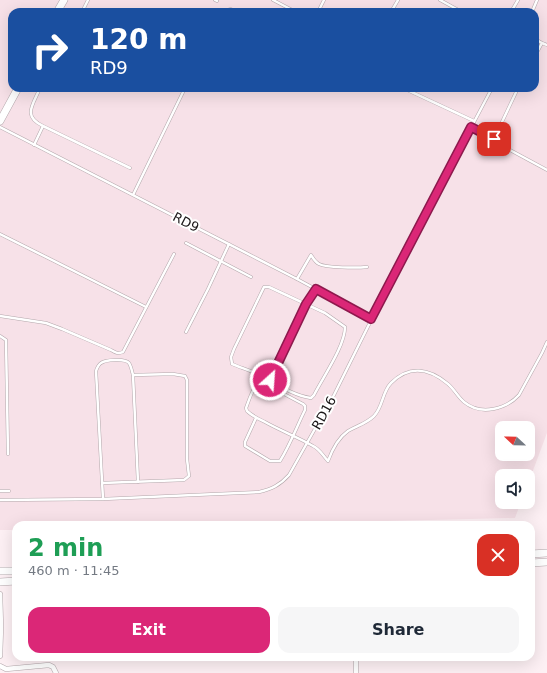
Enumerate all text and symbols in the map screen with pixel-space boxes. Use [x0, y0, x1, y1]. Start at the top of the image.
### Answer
text: 120 m [90, 23, 187, 56]
icon: right [24, 24, 76, 76]
text: RD9 [90, 57, 128, 78]
pin [477, 122, 511, 156]
icon: arrive [483, 128, 505, 150]
street label: RD9 [170, 209, 202, 235]
position arrow [249, 359, 291, 401]
street label: RD16 [309, 394, 339, 432]
north arrow [495, 421, 535, 461]
map controls [495, 421, 535, 509]
button: sound [495, 469, 535, 509]
text: 2 min [28, 534, 103, 562]
button: close [477, 534, 519, 576]
text: 460 m · 11:45 [28, 563, 119, 578]
button: Exit [28, 607, 270, 653]
button: Share [278, 607, 519, 653]

